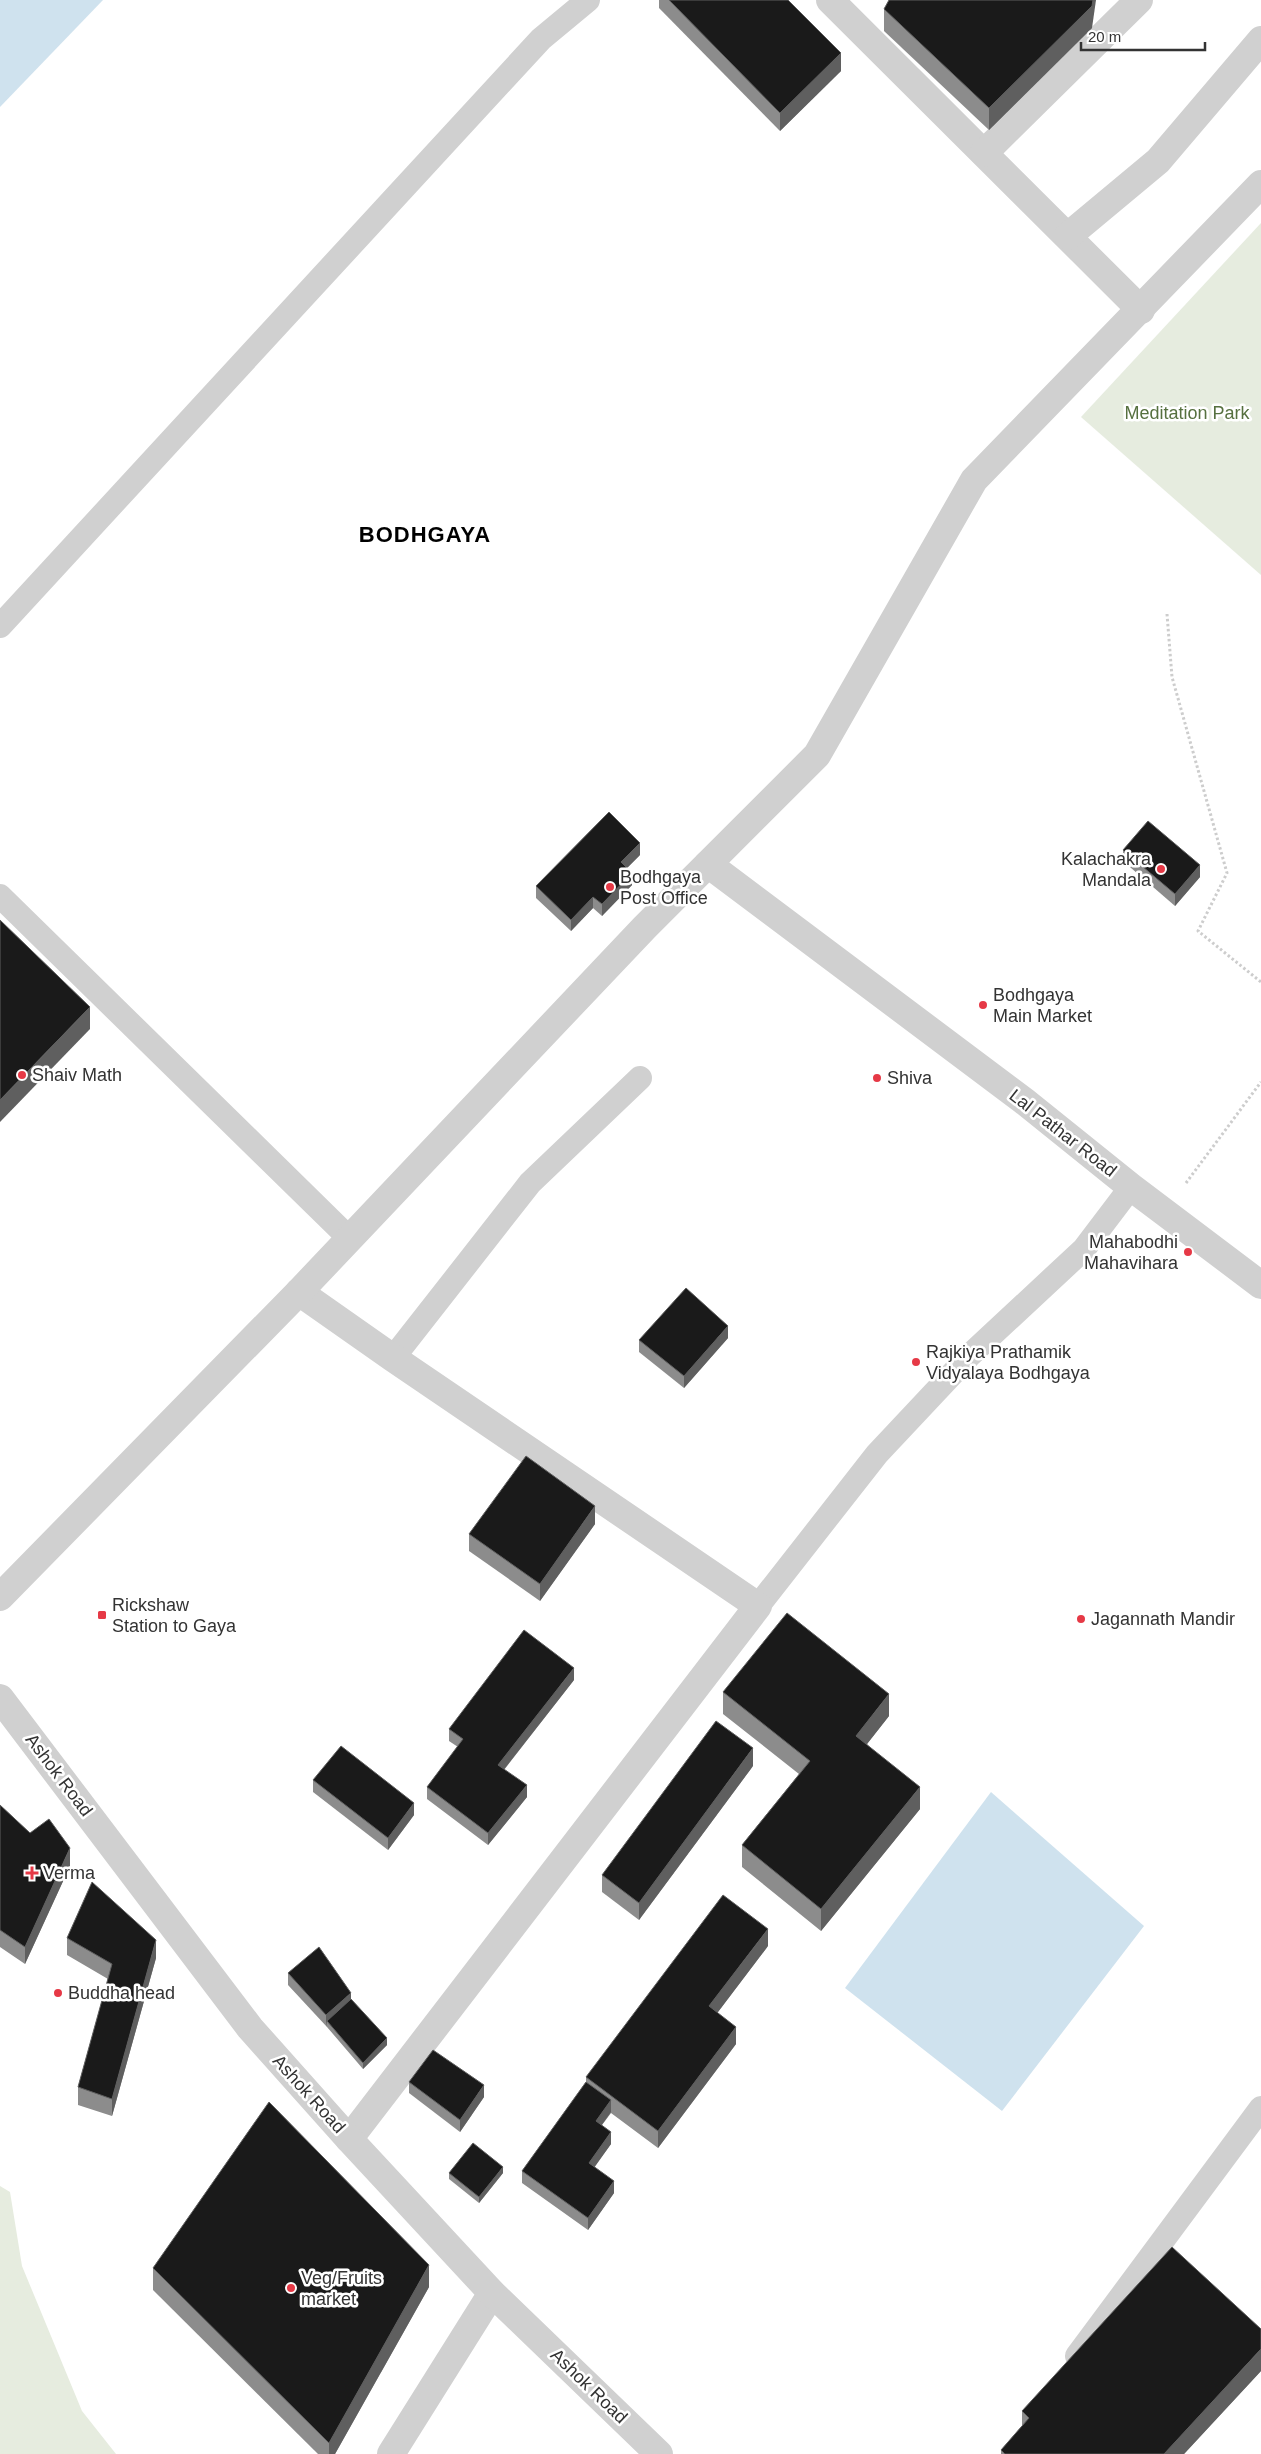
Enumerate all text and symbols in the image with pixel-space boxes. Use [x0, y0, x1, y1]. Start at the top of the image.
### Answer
scale bar [1081, 20, 1205, 52]
text: 20 m [1088, 28, 1121, 45]
park label: Meditation Park [1124, 403, 1251, 423]
district label: BODHGAYA [359, 522, 491, 547]
place label: Kalachakra Mandala [1061, 849, 1152, 890]
marker: Kalachakra Mandala [1155, 863, 1167, 875]
place label: Bodhgaya Post Office [620, 867, 708, 908]
marker: Bodhgaya Post Office [604, 881, 616, 893]
place label: Bodhgaya Main Market [993, 985, 1092, 1026]
marker: Bodhgaya Main Market [977, 999, 989, 1011]
place label: Shaiv Math [32, 1065, 122, 1085]
place label: Shiva [887, 1068, 933, 1088]
marker: Shaiv Math [16, 1069, 28, 1081]
marker: Shiva [871, 1072, 883, 1084]
street label: Lal Pathar Road [1006, 1085, 1120, 1181]
place label: Mahabodhi Mahavihara [1084, 1232, 1179, 1273]
marker: Mahabodhi Mahavihara [1182, 1246, 1194, 1258]
place label: Rajkiya Prathamik Vidyalaya Bodhgaya [926, 1342, 1091, 1383]
marker: Rajkiya Prathamik Vidyalaya Bodhgaya [910, 1356, 922, 1368]
place label: Rickshaw Station to Gaya [112, 1595, 237, 1636]
marker: Rickshaw Station to Gaya [96, 1609, 108, 1621]
place label: Jagannath Mandir [1091, 1609, 1235, 1629]
marker: Jagannath Mandir [1075, 1613, 1087, 1625]
street label: Ashok Road [22, 1730, 96, 1820]
place label: Verma [43, 1863, 96, 1883]
marker: Verma [25, 1866, 39, 1880]
place label: Buddha head [68, 1983, 175, 2003]
marker: Buddha head [52, 1987, 64, 1999]
street label: Ashok Road [269, 2051, 349, 2137]
place label: Veg/Fruits market [301, 2268, 382, 2309]
marker: Veg/Fruits market [285, 2282, 297, 2294]
street label: Ashok Road [547, 2345, 631, 2427]

